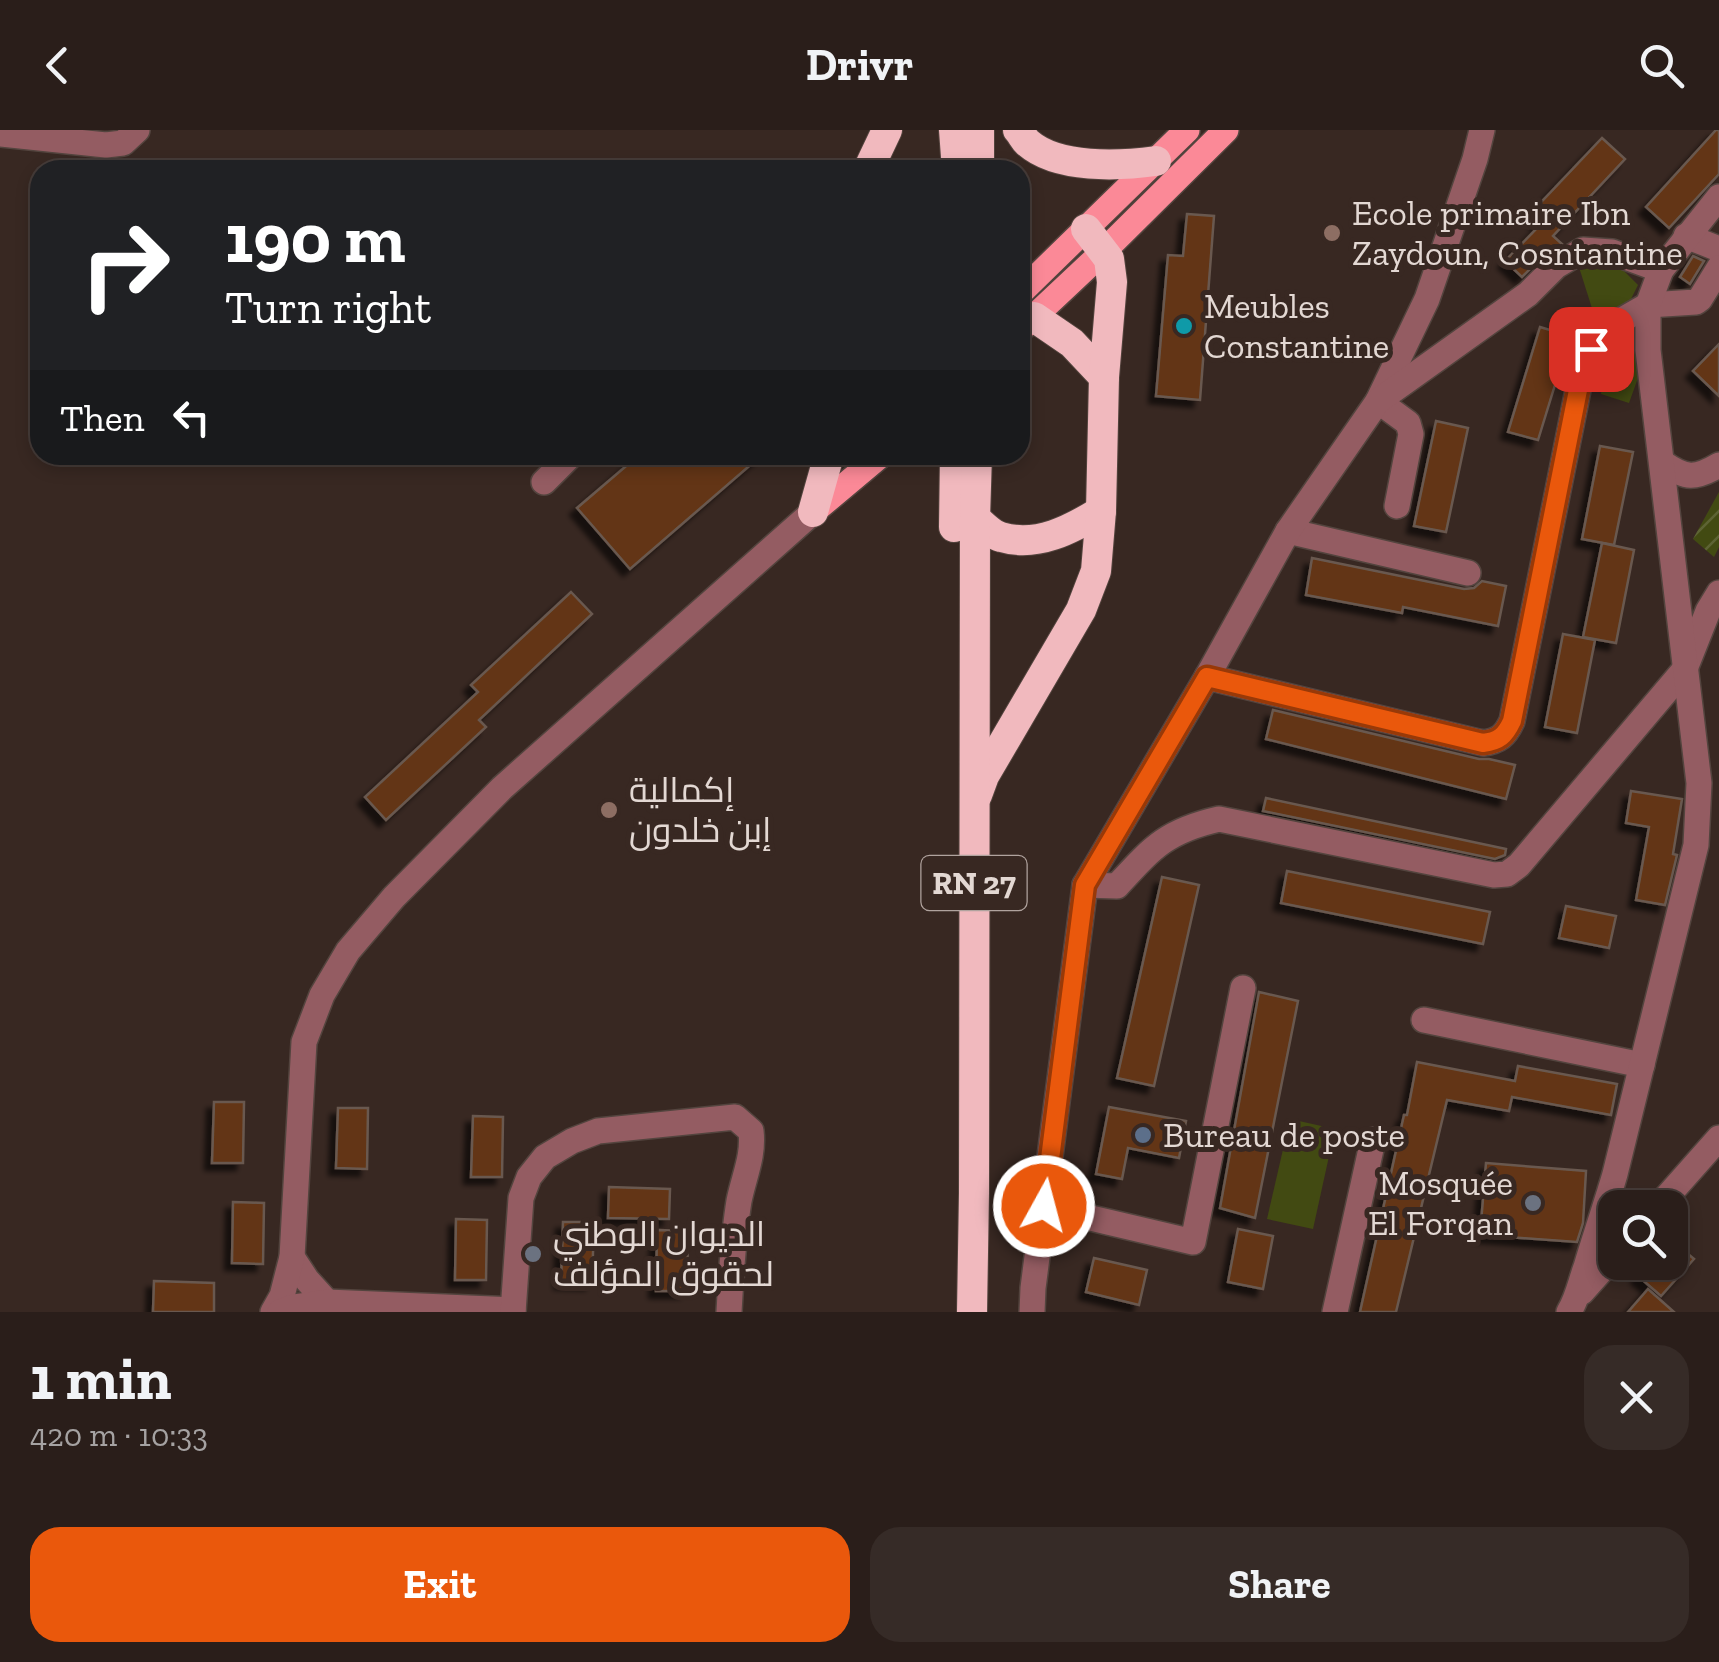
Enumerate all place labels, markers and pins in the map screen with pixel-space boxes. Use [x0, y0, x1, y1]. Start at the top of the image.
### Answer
place label: Ecole primaire Ibn Zaydoun, Cosntantine [1352, 192, 1683, 274]
marker: Ecole primaire Ibn Zaydoun, Cosntantine [1321, 222, 1343, 244]
place label: Meubles Constantine [1204, 285, 1389, 367]
pin [1549, 307, 1634, 392]
marker: Meubles Constantine [1173, 315, 1195, 337]
place label: إكمالية إبن خلدون [629, 769, 771, 851]
marker: إكمالية إبن خلدون [598, 799, 620, 821]
place label: Bureau de poste [1163, 1114, 1405, 1156]
marker: Bureau de poste [1132, 1124, 1154, 1146]
place label: Mosquée El Forqan [1368, 1162, 1513, 1244]
marker: Mosquée El Forqan [1522, 1192, 1544, 1214]
place label: الديوان الوطني لحقوق المؤلف [553, 1213, 774, 1296]
marker: الديوان الوطني لحقوق المؤلف [522, 1243, 544, 1265]

